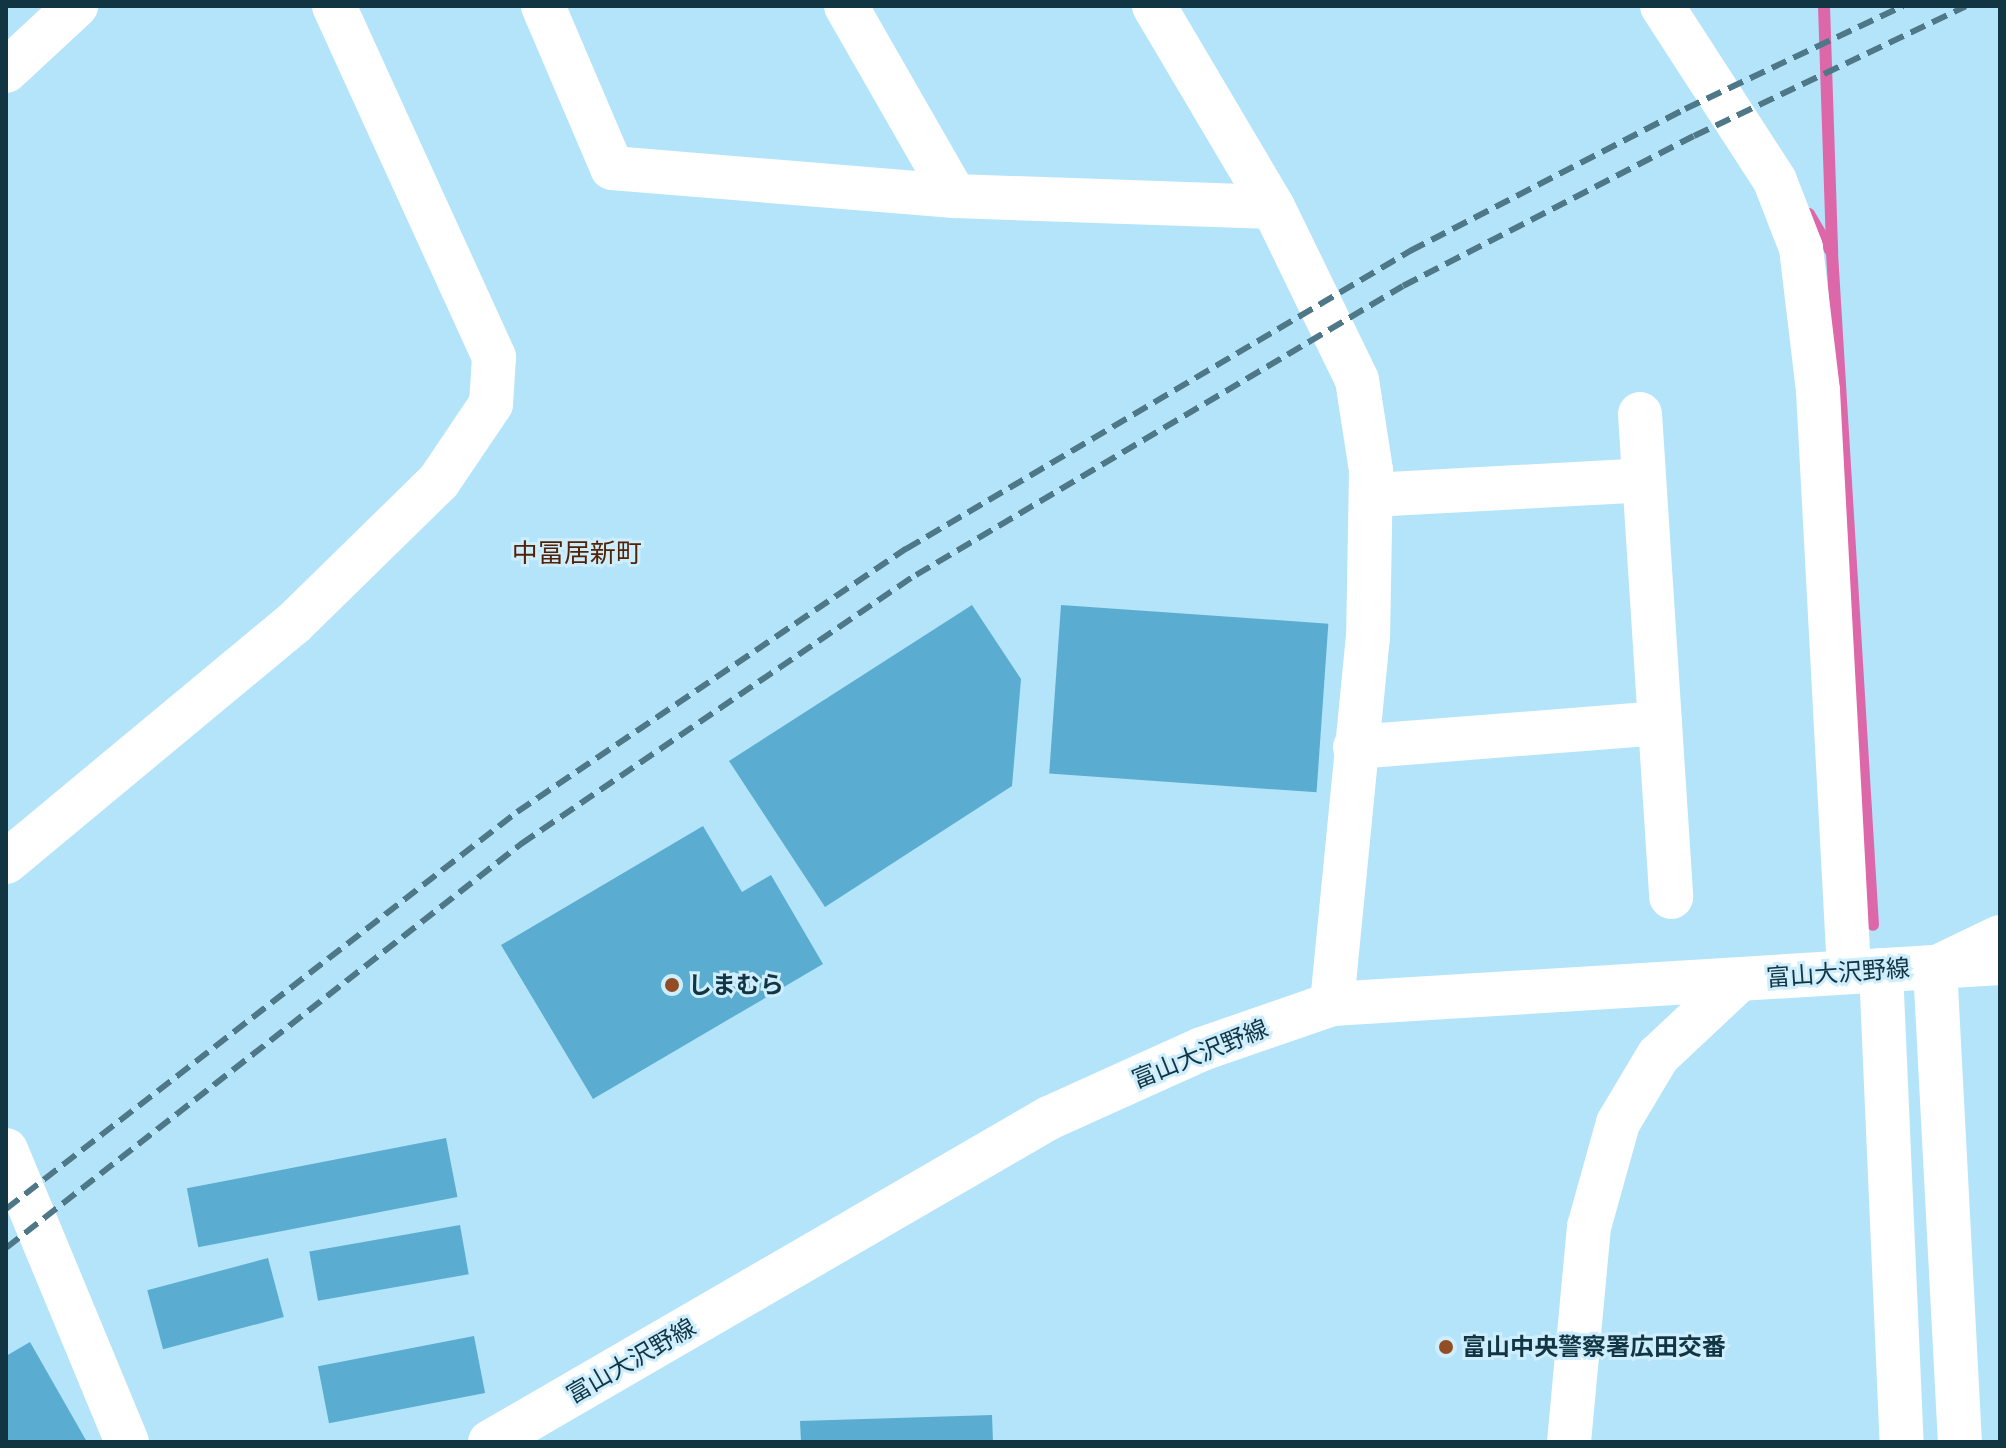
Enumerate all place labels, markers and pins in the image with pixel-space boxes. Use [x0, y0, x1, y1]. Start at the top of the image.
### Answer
place label: しまむら [688, 971, 784, 999]
marker: しまむら [663, 976, 681, 994]
place label: 富山中央警察署広田交番 [1462, 1333, 1726, 1361]
marker: 富山中央警察署広田交番 [1437, 1338, 1455, 1356]

